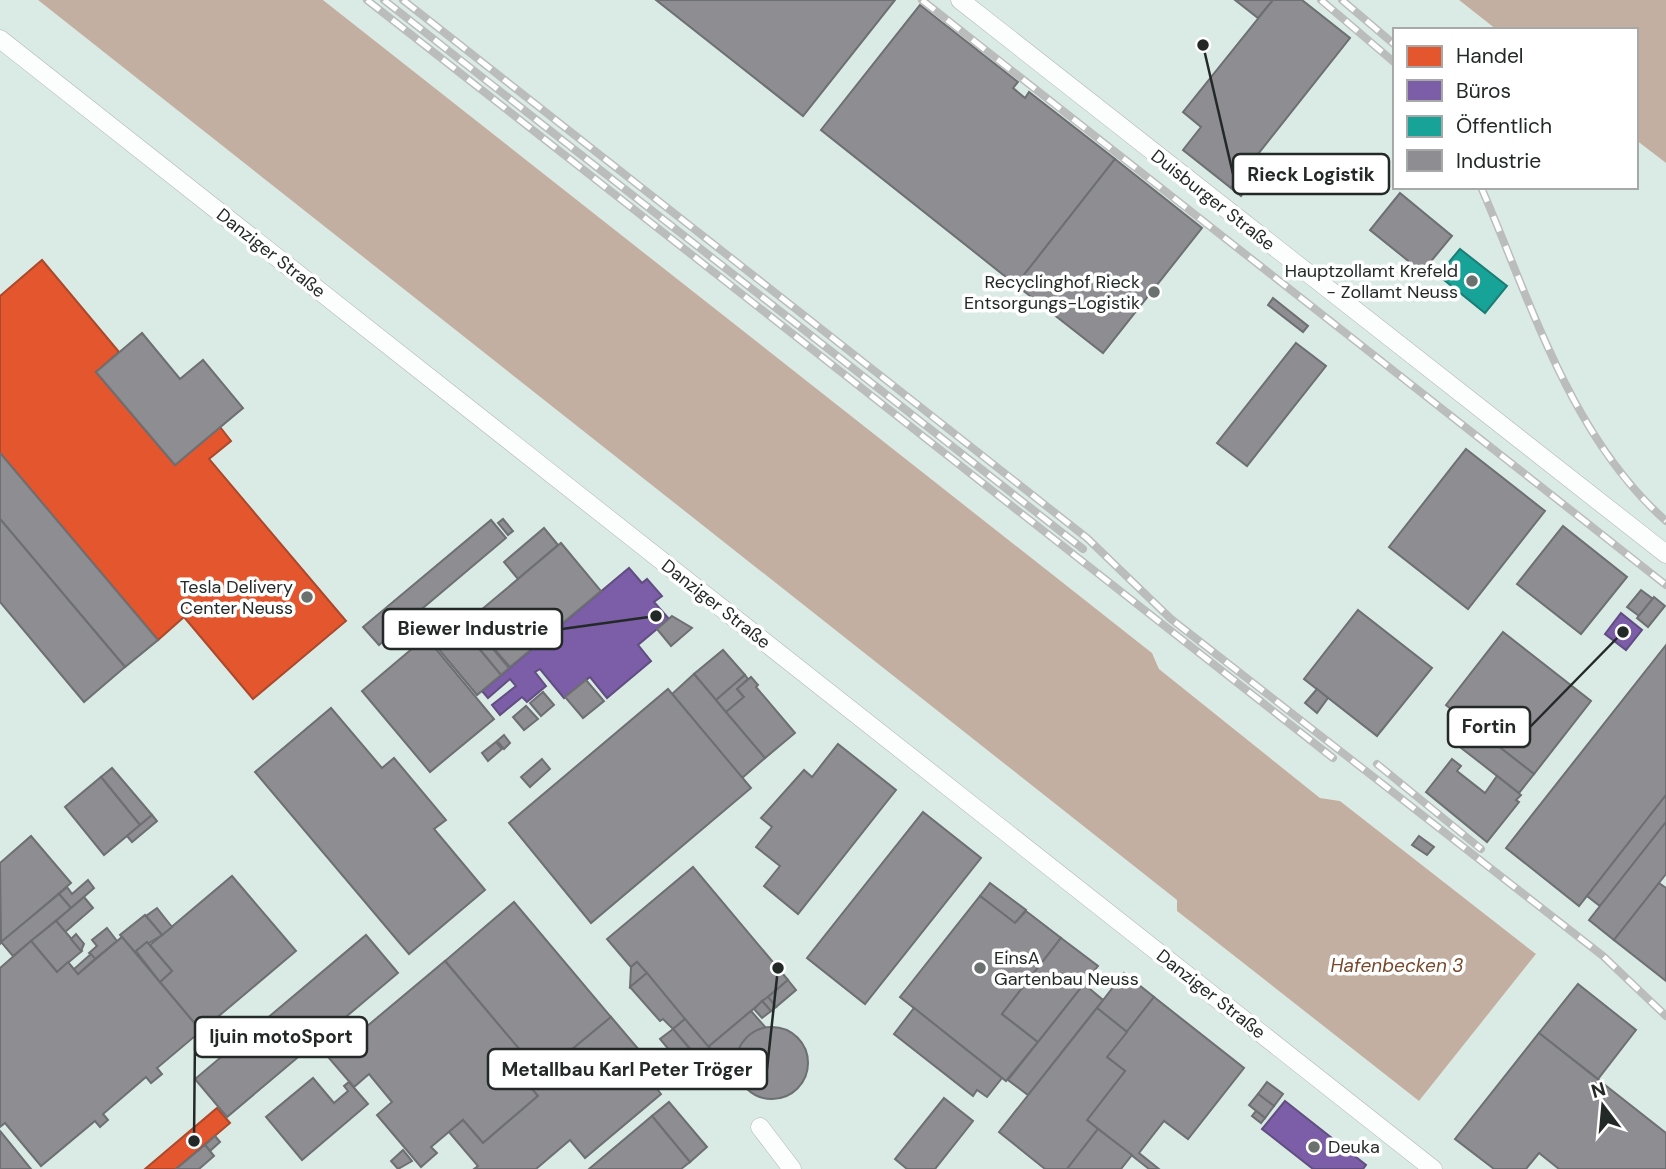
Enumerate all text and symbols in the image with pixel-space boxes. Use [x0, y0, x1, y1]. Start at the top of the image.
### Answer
legend [1393, 28, 1638, 189]
text: Handel [1456, 42, 1524, 70]
text: Büros [1456, 77, 1511, 105]
text: Öffentlich [1456, 112, 1552, 140]
street label: Duisburger Straße [1146, 144, 1280, 256]
text: Industrie [1456, 147, 1541, 175]
callout: Rieck Logistik [1233, 154, 1389, 194]
text: Rieck Logistik [1247, 162, 1375, 187]
street label: Danziger Straße [212, 203, 330, 303]
place label: Hauptzollamt Krefeld - Zollamt Neuss [1285, 259, 1458, 304]
place label: Recyclinghof Rieck Entsorgungs-Logistik [964, 270, 1140, 315]
marker: Hauptzollamt Krefeld - Zollamt Neuss [1464, 273, 1480, 289]
marker: Recyclinghof Rieck Entsorgungs-Logistik [1146, 284, 1162, 300]
street label: Danziger Straße [657, 554, 775, 654]
place label: Tesla Delivery Center Neuss [180, 575, 293, 620]
marker: Tesla Delivery Center Neuss [299, 589, 315, 605]
callout: Biewer Industrie [383, 609, 562, 649]
text: Biewer Industrie [398, 616, 548, 641]
callout: Fortin [1448, 707, 1530, 747]
text: Fortin [1462, 714, 1516, 739]
street label: Danziger Straße [1152, 944, 1270, 1044]
place label: EinsA Gartenbau Neuss [994, 946, 1139, 991]
water label: Hafenbecken 3 [1331, 953, 1463, 978]
marker: EinsA Gartenbau Neuss [972, 960, 988, 976]
callout: Ijuin motoSport [195, 1017, 367, 1057]
text: Ijuin motoSport [209, 1024, 353, 1049]
callout: Metallbau Karl Peter Tröger [488, 1049, 767, 1089]
text: Metallbau Karl Peter Tröger [502, 1057, 753, 1082]
north arrow [1568, 1071, 1638, 1141]
text: N [1588, 1076, 1609, 1104]
place label: Deuka [1328, 1135, 1380, 1159]
marker: Deuka [1306, 1139, 1322, 1155]

